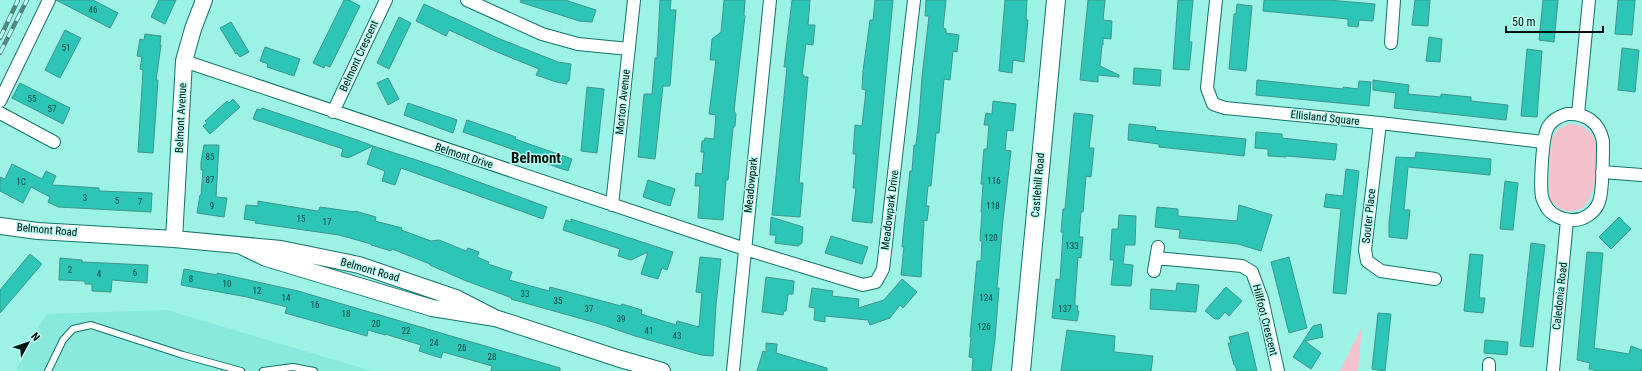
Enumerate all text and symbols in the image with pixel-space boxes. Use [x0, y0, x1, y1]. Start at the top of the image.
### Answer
house number: 46 [89, 5, 97, 15]
scale bar [1506, 8, 1603, 34]
text: 50 m [1512, 15, 1536, 29]
street label: Belmont Crescent [337, 18, 381, 94]
house number: 51 [62, 43, 70, 53]
street label: Morton Avenue [613, 69, 633, 135]
street label: Belmont Avenue [173, 83, 189, 153]
house number: 55 [28, 94, 37, 104]
house number: 57 [48, 104, 57, 114]
street label: Ellisland Square [1290, 108, 1360, 128]
street label: Belmont Drive [433, 140, 495, 172]
district label: Belmont [511, 149, 561, 167]
house number: 85 [206, 152, 215, 162]
street label: Castlehill Road [1029, 152, 1047, 218]
street label: Meadowpark [742, 157, 760, 213]
street label: Meadowpark Drive [879, 169, 901, 251]
house number: 87 [206, 175, 215, 185]
house number: 116 [987, 176, 1001, 186]
house number: 1C [16, 177, 26, 187]
street label: Souter Place [1360, 188, 1378, 244]
house number: 3 [83, 193, 87, 203]
house number: 5 [115, 196, 120, 206]
house number: 7 [138, 197, 143, 207]
house number: 9 [210, 201, 214, 211]
house number: 118 [986, 201, 1000, 211]
house number: 15 [297, 214, 306, 224]
house number: 17 [323, 217, 332, 227]
street label: Belmont Road [16, 221, 78, 239]
house number: 120 [984, 233, 998, 243]
house number: 133 [1065, 241, 1079, 251]
street label: Belmont Road [339, 255, 401, 285]
street label: Caledonia Road [1550, 262, 1570, 330]
house number: 2 [68, 265, 73, 275]
house number: 6 [133, 268, 137, 278]
house number: 4 [97, 269, 102, 279]
house number: 8 [189, 274, 193, 284]
house number: 10 [223, 279, 231, 289]
street label: Hillfoot Crescent [1250, 283, 1280, 357]
house number: 12 [253, 286, 262, 296]
house number: 33 [521, 289, 529, 299]
house number: 14 [282, 293, 291, 303]
house number: 124 [979, 293, 993, 303]
house number: 35 [554, 296, 563, 306]
house number: 16 [311, 300, 319, 310]
house number: 37 [585, 304, 594, 314]
house number: 137 [1058, 304, 1072, 314]
house number: 18 [342, 309, 350, 319]
house number: 39 [617, 314, 625, 324]
house number: 20 [372, 319, 380, 329]
house number: 126 [977, 322, 991, 332]
north arrow [8, 323, 48, 363]
house number: 22 [402, 326, 411, 336]
house number: 41 [645, 326, 653, 336]
text: N [28, 330, 43, 344]
house number: 43 [673, 331, 681, 341]
house number: 24 [430, 338, 439, 348]
house number: 26 [458, 343, 466, 353]
house number: 28 [488, 352, 496, 362]

